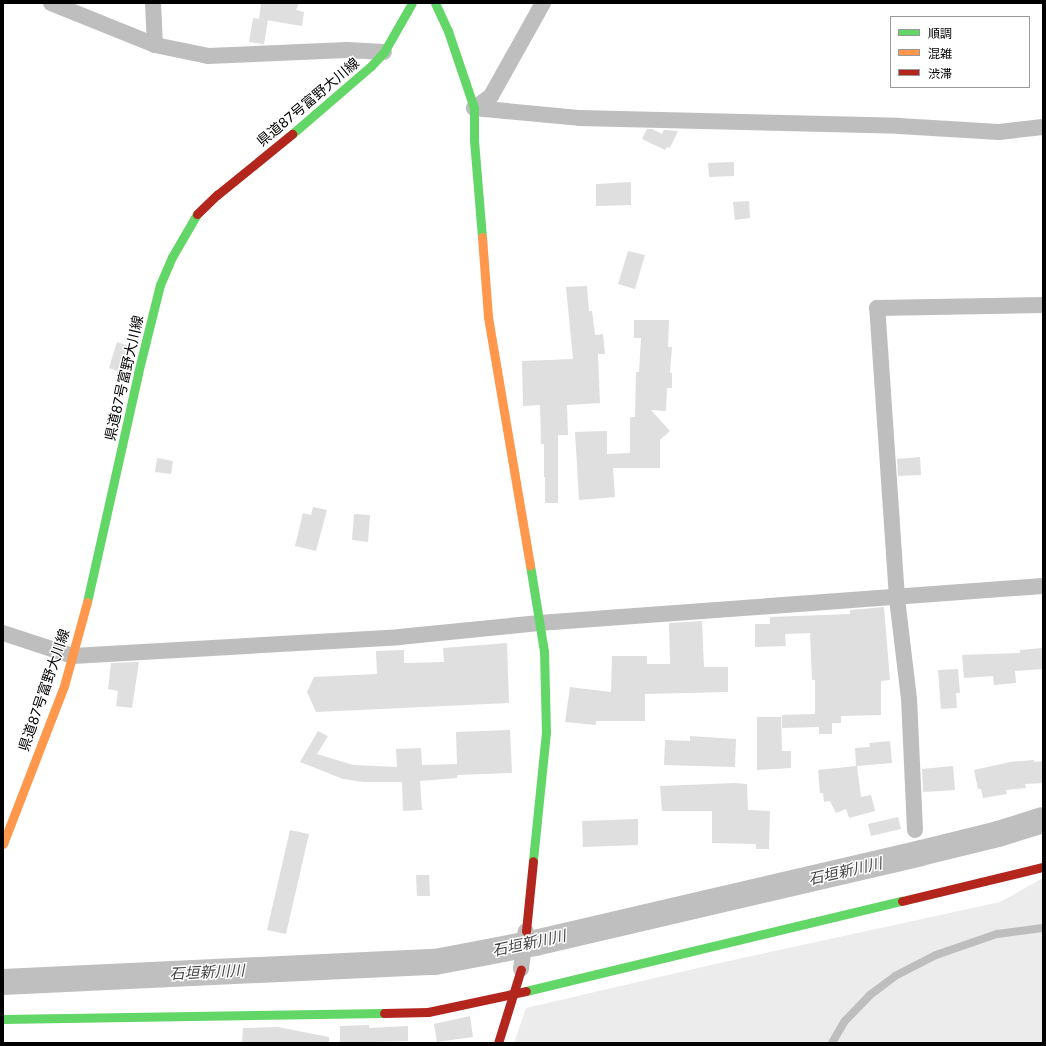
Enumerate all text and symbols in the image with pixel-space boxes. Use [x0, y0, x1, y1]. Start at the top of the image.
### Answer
legend [890, 16, 1030, 88]
text: 順調 [928, 26, 952, 41]
text: 混雑 [928, 46, 952, 61]
street label: 県道87号富野大川線 [253, 54, 363, 150]
text: 渋滞 [928, 66, 952, 81]
street label: 県道87号富野大川線 [101, 314, 147, 442]
street label: 県道87号富野大川線 [15, 627, 73, 753]
water label: 石垣新川川 [806, 854, 884, 888]
water label: 石垣新川川 [490, 926, 568, 960]
water label: 石垣新川川 [169, 961, 245, 983]

